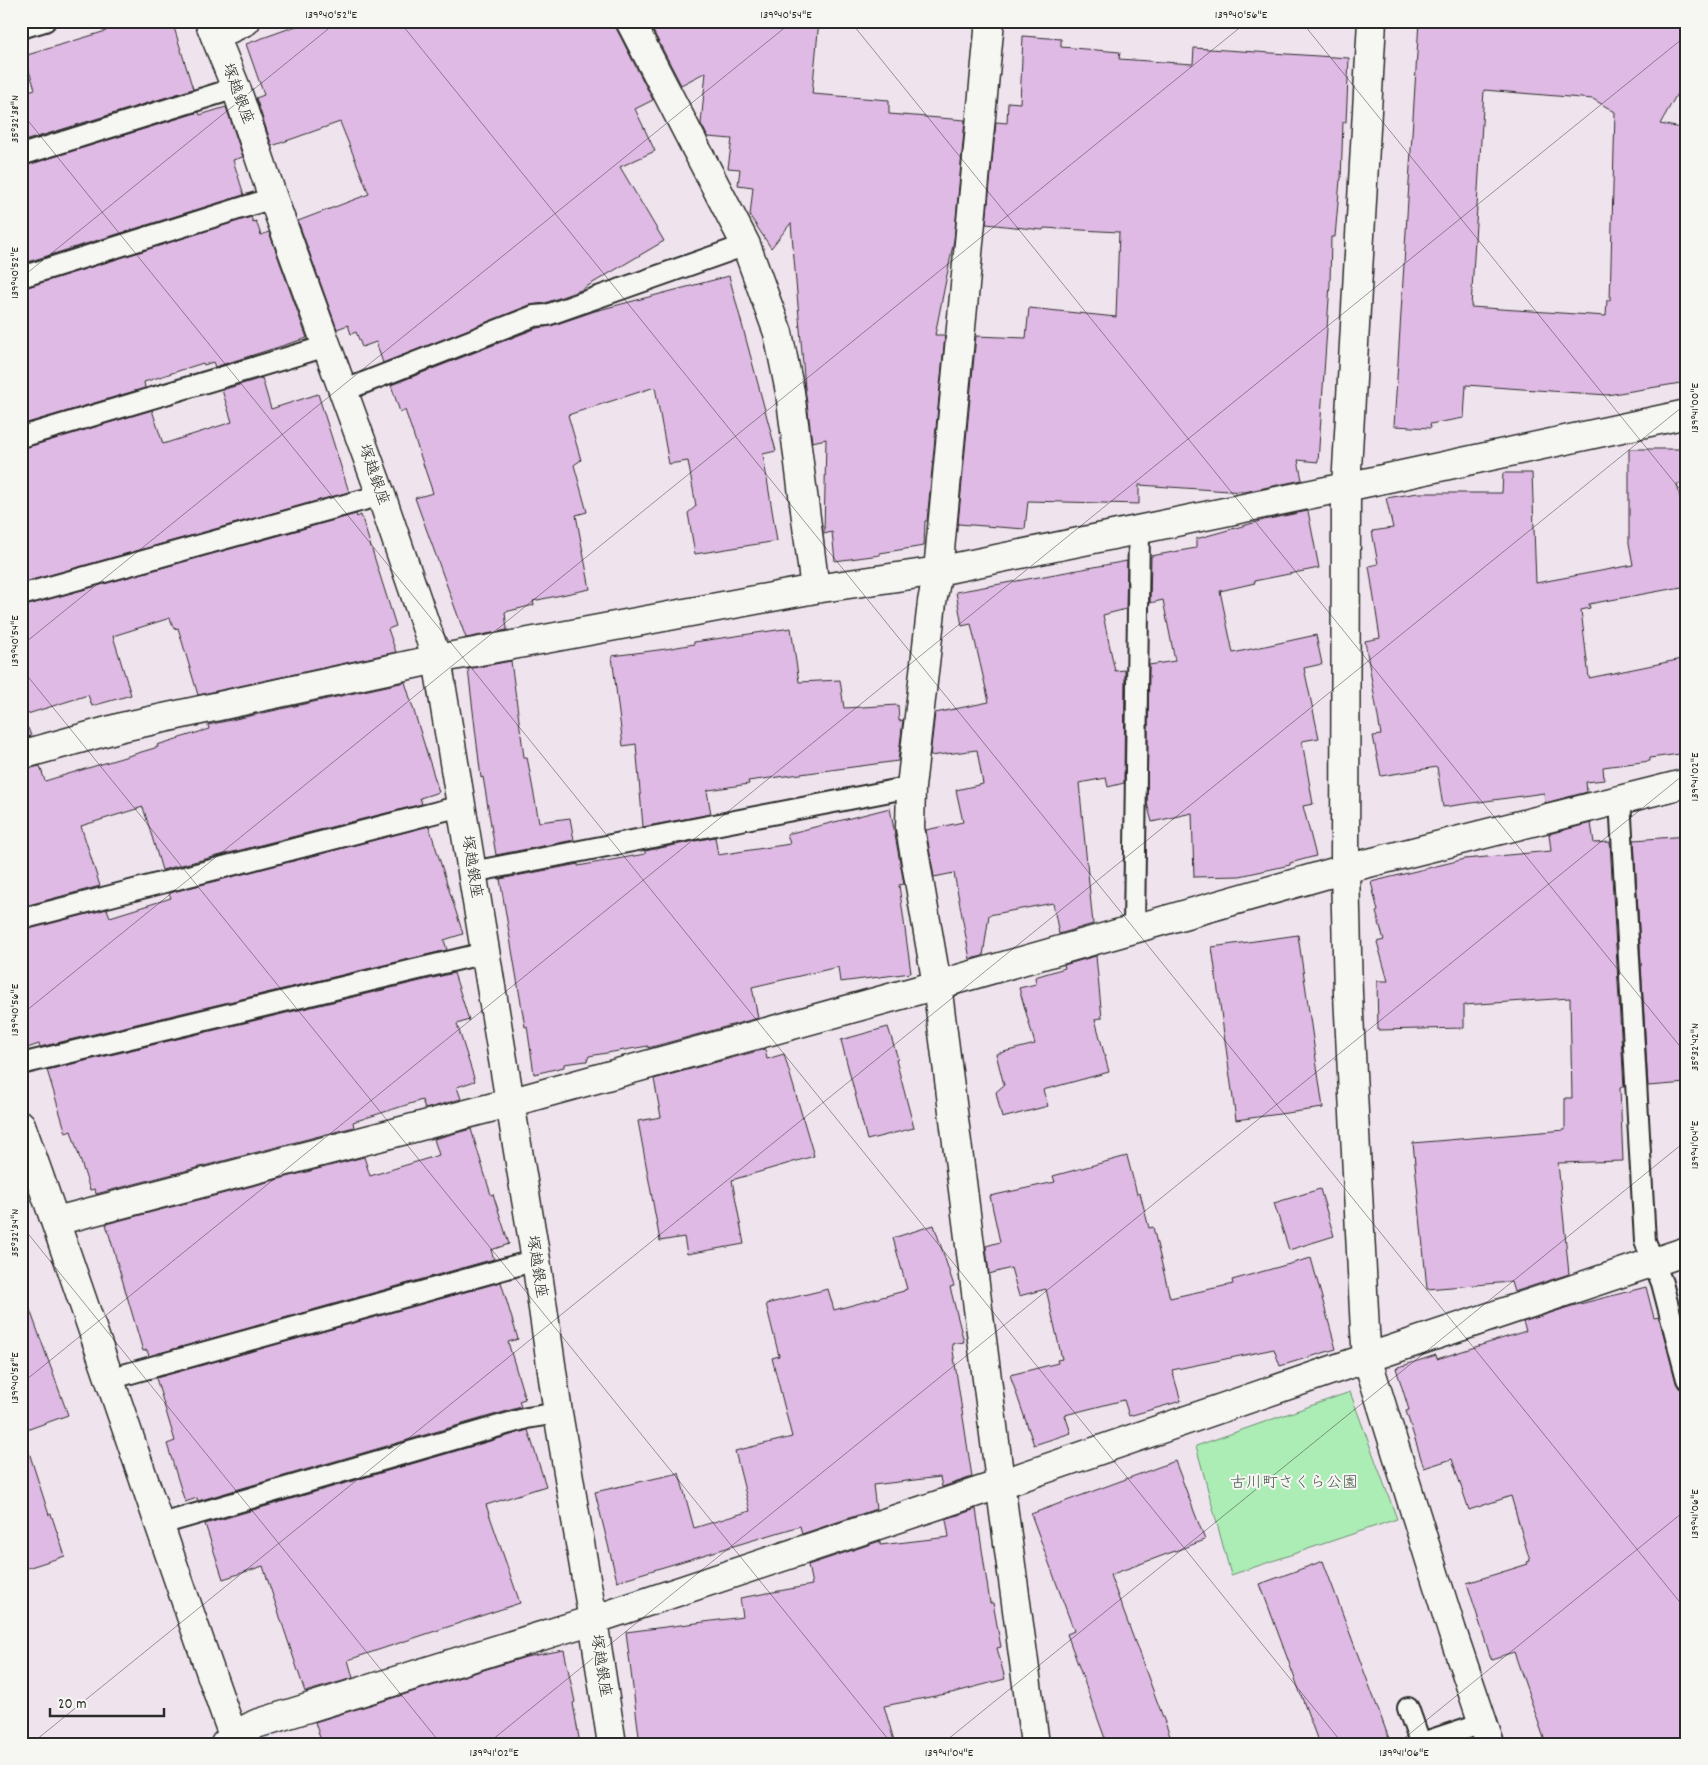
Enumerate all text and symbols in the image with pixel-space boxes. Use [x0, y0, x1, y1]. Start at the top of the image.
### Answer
text: 139°40'52"E [305, 7, 357, 24]
text: 139°40'54"E [760, 7, 812, 24]
text: 139°40'56"E [1215, 7, 1268, 24]
street label: 塚越銀座 [215, 60, 259, 128]
text: 35°32'38"N [7, 95, 24, 143]
text: 139°40'52"E [7, 247, 24, 299]
text: 139°41'00"E [1687, 382, 1704, 433]
street label: 塚越銀座 [352, 441, 394, 509]
text: 139°40'54"E [7, 615, 24, 667]
text: 139°41'02"E [1687, 752, 1704, 801]
street label: 塚越銀座 [455, 834, 487, 900]
text: 139°40'56"E [7, 983, 24, 1036]
text: 35°32'42"N [1687, 1023, 1704, 1071]
text: 139°41'04"E [1687, 1120, 1704, 1169]
text: 35°32'34"N [7, 1209, 24, 1257]
street label: 塚越銀座 [520, 1234, 552, 1300]
text: 139°40'58"E [7, 1352, 24, 1404]
park label: 古川町さくら公園 [1230, 1472, 1358, 1495]
text: 139°41'06"E [1687, 1489, 1704, 1539]
street label: 塚越銀座 [584, 1633, 616, 1699]
scale bar [50, 1685, 164, 1717]
text: 20 m [58, 1694, 86, 1716]
text: 139°41'02"E [470, 1745, 519, 1762]
text: 139°41'04"E [925, 1745, 974, 1762]
text: 139°41'06"E [1379, 1745, 1429, 1762]

